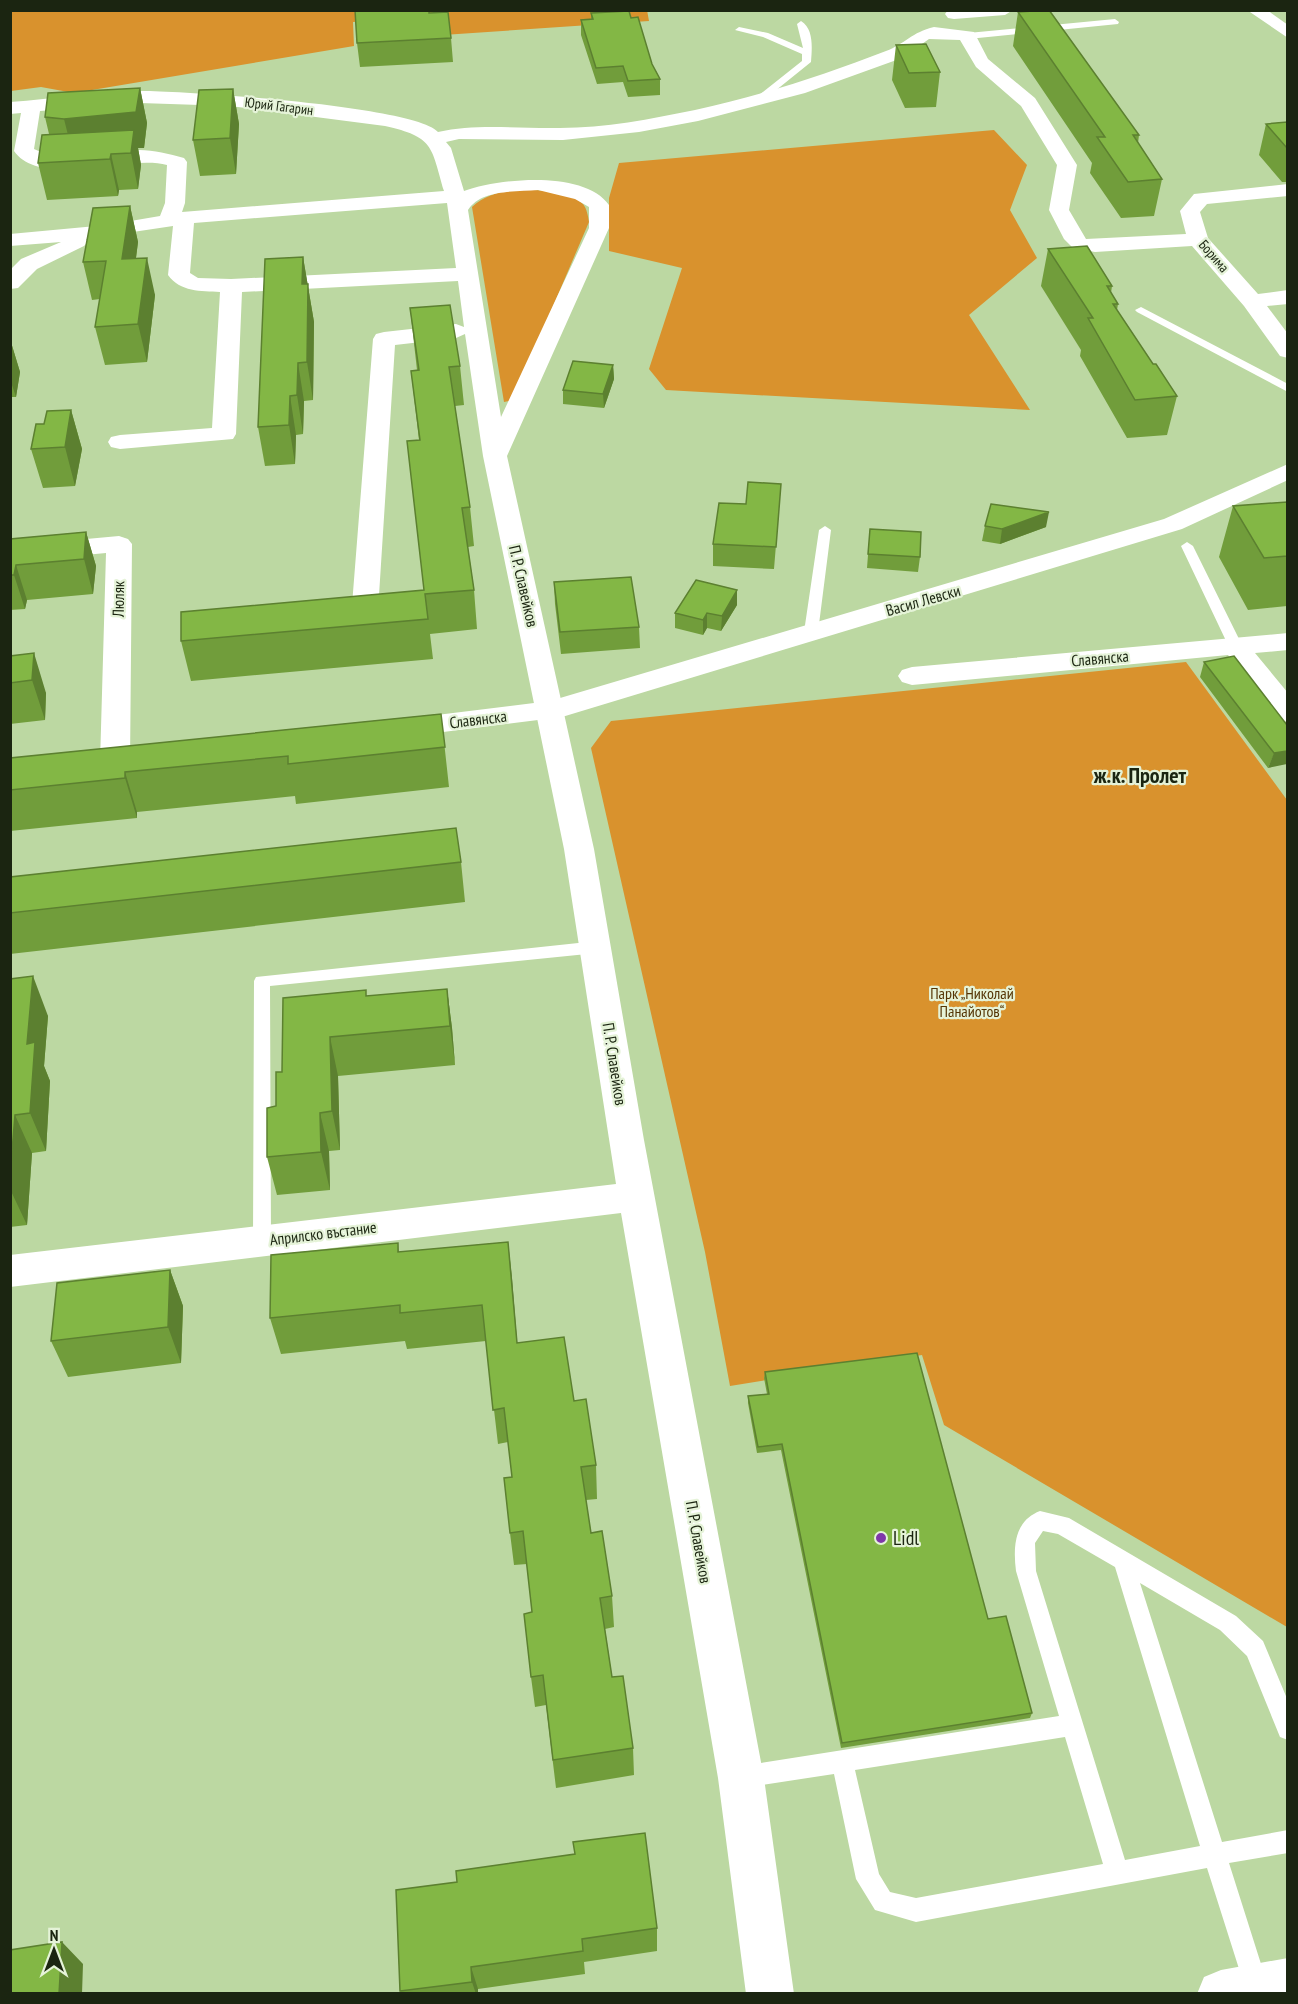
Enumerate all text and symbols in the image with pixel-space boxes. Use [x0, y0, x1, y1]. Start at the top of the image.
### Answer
street label: Юрий Гагарин [244, 93, 314, 119]
street label: Борима [1195, 236, 1233, 276]
street label: П. Р. Славейков [505, 543, 543, 629]
street label: Люляк [108, 580, 128, 618]
street label: Васил Левски [883, 580, 963, 620]
street label: Славянска [1070, 646, 1130, 670]
street label: Славянска [448, 706, 508, 732]
district label: ж.к. Пролет [1093, 761, 1187, 789]
park label: Парк „Николай Панайотов“ [930, 983, 1014, 1021]
street label: П. Р. Славейков [599, 1021, 631, 1107]
street label: Априлско въстание [268, 1217, 378, 1249]
street label: П. Р. Славейков [682, 1499, 716, 1585]
place label: Lidl [893, 1525, 919, 1551]
marker: Lidl [874, 1531, 888, 1545]
north arrow [24, 1920, 84, 1980]
text: N [50, 1925, 58, 1945]

